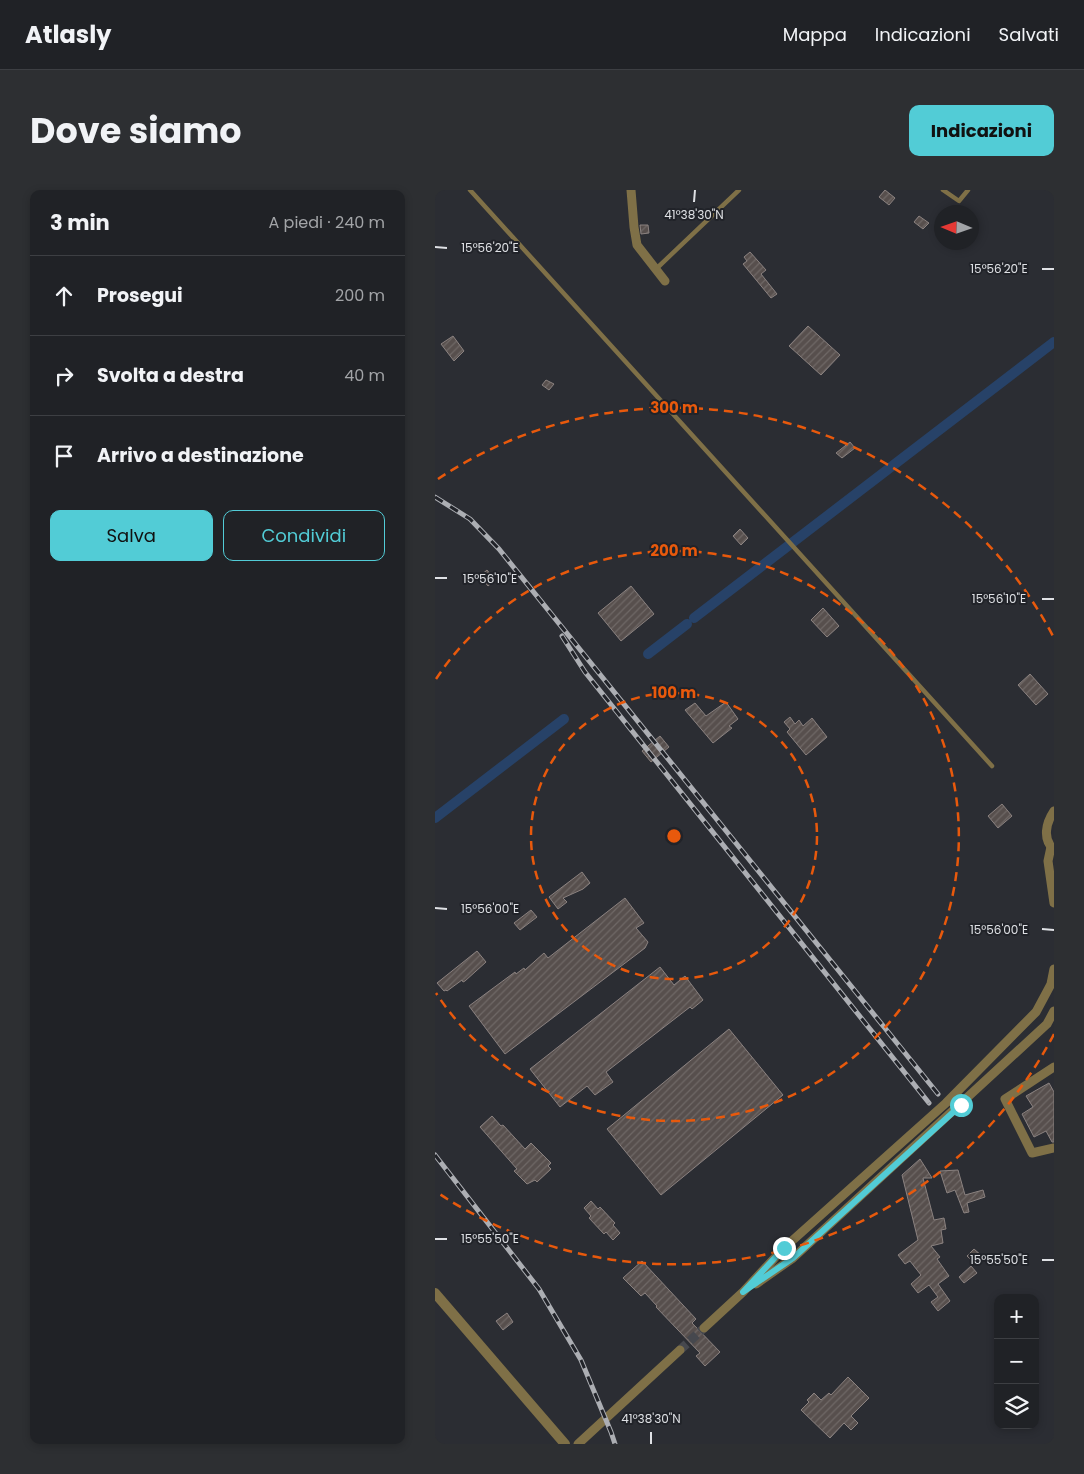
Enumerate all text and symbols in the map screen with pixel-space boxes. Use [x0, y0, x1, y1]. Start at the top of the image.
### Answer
text: Atlasly [25, 18, 111, 51]
text: Mappa [783, 22, 847, 47]
text: Indicazioni [875, 22, 971, 47]
text: Salvati [999, 22, 1059, 47]
button: Indicazioni [909, 105, 1054, 156]
text: Dove siamo [30, 106, 242, 155]
north arrow [934, 205, 979, 250]
text: 41°38'30"N [664, 206, 724, 223]
text: 3 min [50, 208, 110, 237]
text: A piedi · 240 m [269, 211, 385, 234]
text: 15°56'20"E [461, 239, 519, 256]
text: 15°56'20"E [970, 260, 1028, 277]
icon: ahead [50, 282, 78, 310]
text: Prosegui [97, 282, 183, 309]
text: 200 m [335, 284, 385, 307]
icon: right [50, 362, 78, 390]
text: Svolta a destra [97, 362, 244, 389]
text: 40 m [344, 364, 385, 387]
text: 300 m [650, 397, 698, 418]
icon: arrive [50, 442, 78, 470]
text: Arrivo a destinazione [97, 442, 304, 469]
button: Salva [50, 510, 213, 561]
button: Condividi [223, 510, 385, 561]
text: 200 m [650, 540, 698, 561]
text: 15°56'10"E [463, 570, 517, 587]
text: 15°56'10"E [972, 590, 1026, 607]
text: 100 m [652, 682, 696, 703]
centre of rings [665, 827, 683, 845]
text: 15°56'00"E [461, 900, 519, 917]
text: 15°56'00"E [970, 921, 1028, 938]
route start [950, 1094, 973, 1117]
text: 15°55'50"E [461, 1230, 519, 1247]
route end [773, 1237, 796, 1260]
text: 15°55'50"E [970, 1251, 1028, 1268]
map controls [994, 1294, 1039, 1429]
button: + [994, 1294, 1039, 1339]
button: − [994, 1339, 1039, 1384]
button: layers [994, 1384, 1039, 1429]
text: 41°38'30"N [621, 1410, 681, 1427]

